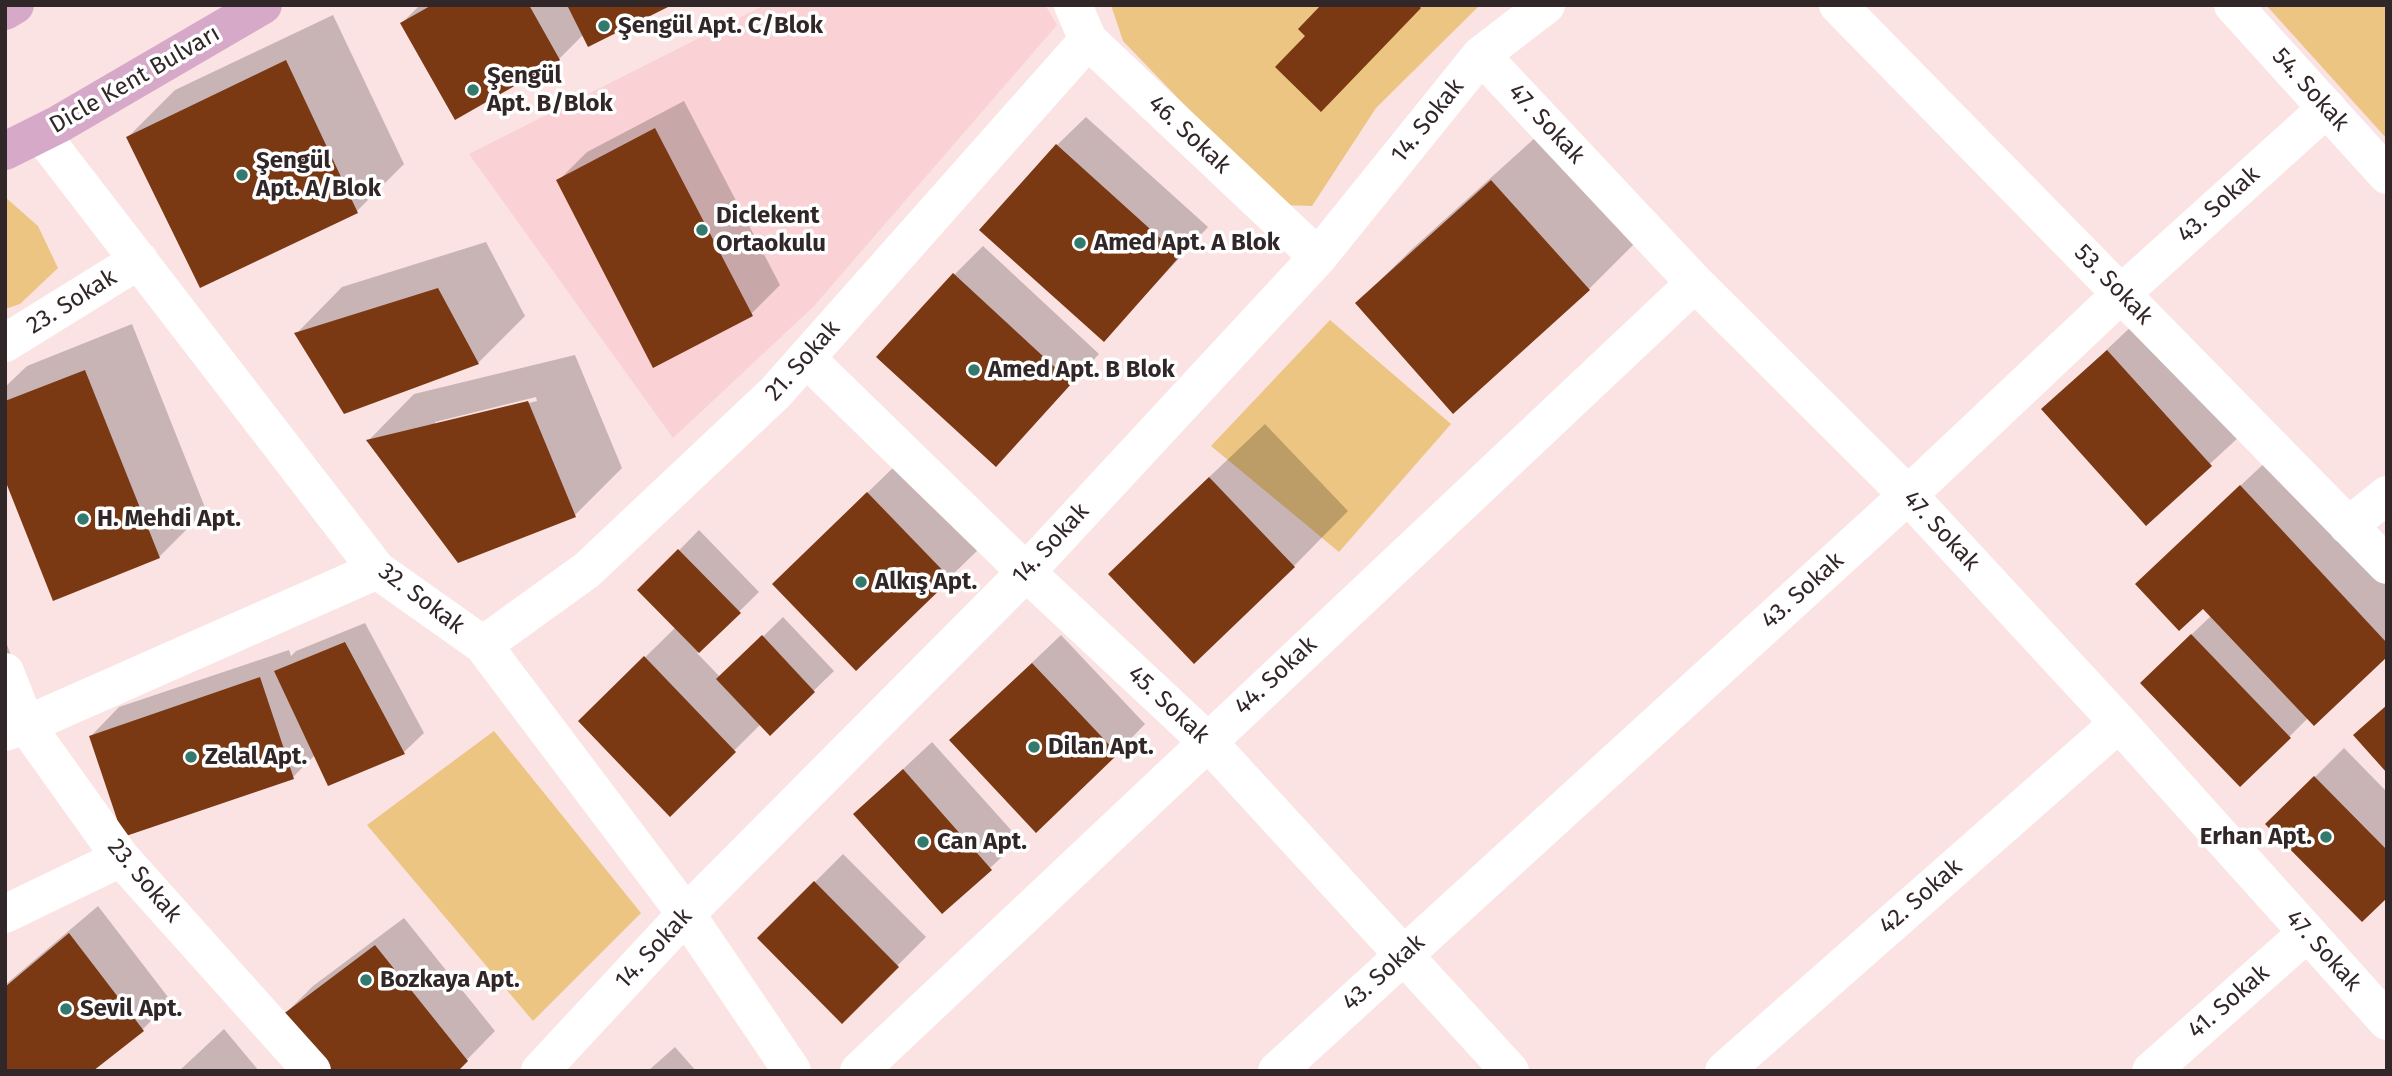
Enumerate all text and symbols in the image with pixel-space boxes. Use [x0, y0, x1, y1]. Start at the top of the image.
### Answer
place label: Şengül Apt. C/Blok [618, 12, 823, 40]
marker: Şengül Apt. C/Blok [596, 18, 612, 34]
street label: Dicle Kent Bulvarı [45, 20, 225, 140]
street label: 54. Sokak [2265, 43, 2355, 137]
place label: Şengül Apt. B/Blok [487, 62, 613, 118]
street label: 14. Sokak [1385, 73, 1471, 169]
street label: 47. Sokak [1502, 78, 1590, 170]
marker: Şengül Apt. B/Blok [465, 82, 481, 98]
street label: 46. Sokak [1142, 90, 1236, 180]
place label: Şengül Apt. A/Blok [256, 147, 381, 203]
street label: 43. Sokak [2172, 161, 2266, 249]
marker: Şengül Apt. A/Blok [234, 167, 250, 183]
place label: Diclekent Ortaokulu [716, 202, 826, 258]
marker: Diclekent Ortaokulu [694, 222, 710, 238]
place label: Amed Apt. A Blok [1094, 229, 1280, 257]
marker: Amed Apt. A Blok [1072, 235, 1088, 251]
street label: 53. Sokak [2068, 239, 2158, 331]
street label: 23. Sokak [22, 263, 122, 341]
street label: 21. Sokak [759, 315, 847, 407]
place label: Amed Apt. B Blok [988, 356, 1175, 384]
marker: Amed Apt. B Blok [966, 362, 982, 378]
street label: 47. Sokak [1897, 485, 1985, 577]
street label: 14. Sokak [1006, 498, 1096, 590]
place label: H. Mehdi Apt. [97, 505, 241, 533]
marker: H. Mehdi Apt. [75, 511, 91, 527]
street label: 43. Sokak [1756, 547, 1850, 635]
street label: 32. Sokak [372, 557, 470, 641]
place label: Alkış Apt. [875, 568, 977, 596]
marker: Alkış Apt. [853, 574, 869, 590]
street label: 44. Sokak [1229, 631, 1323, 721]
street label: 45. Sokak [1121, 660, 1215, 750]
place label: Dilan Apt. [1048, 733, 1154, 761]
marker: Dilan Apt. [1026, 739, 1042, 755]
place label: Zelal Apt. [205, 743, 307, 771]
marker: Zelal Apt. [183, 749, 199, 765]
place label: Erhan Apt. [2200, 823, 2312, 851]
place label: Can Apt. [937, 828, 1027, 856]
marker: Erhan Apt. [2318, 829, 2334, 845]
street label: 23. Sokak [101, 833, 187, 929]
marker: Can Apt. [915, 834, 931, 850]
street label: 42. Sokak [1874, 853, 1968, 941]
street label: 14. Sokak [609, 903, 699, 995]
street label: 47. Sokak [2279, 904, 2367, 998]
street label: 43. Sokak [1337, 929, 1431, 1017]
street label: 41. Sokak [2182, 959, 2276, 1045]
place label: Bozkaya Apt. [380, 966, 520, 994]
marker: Bozkaya Apt. [358, 972, 374, 988]
place label: Sevil Apt. [80, 995, 182, 1023]
marker: Sevil Apt. [58, 1001, 74, 1017]

